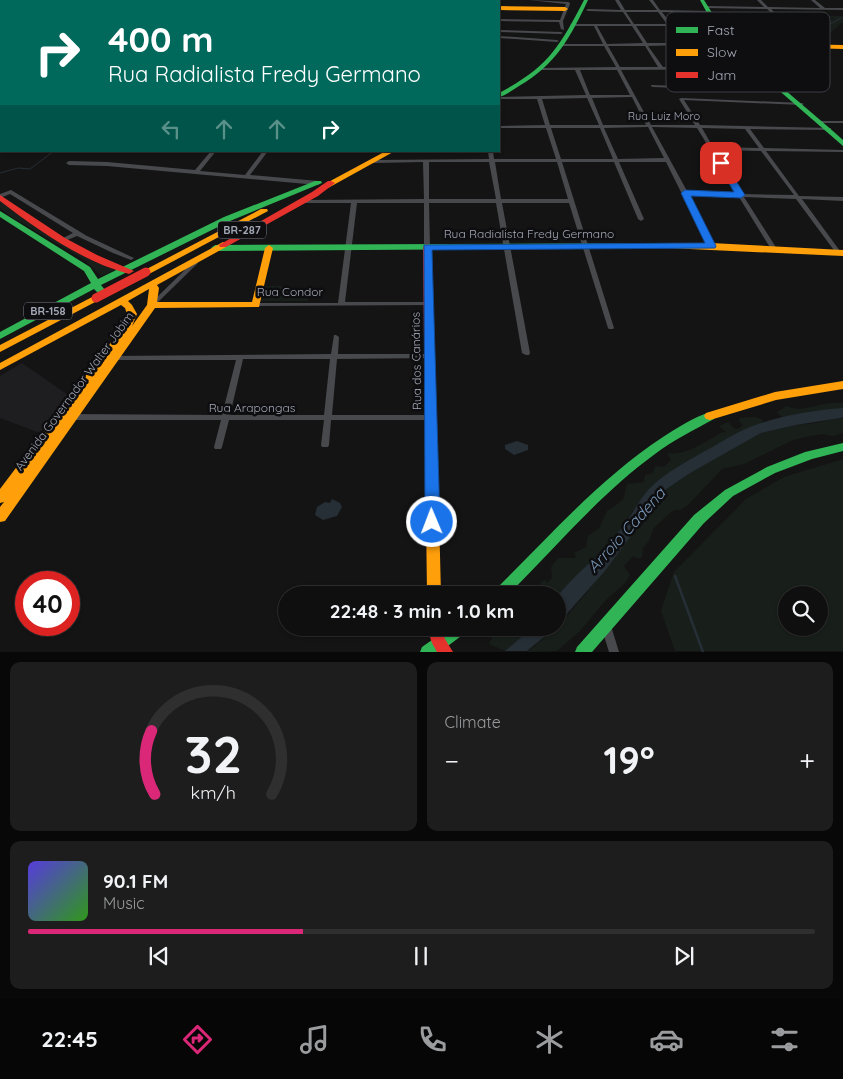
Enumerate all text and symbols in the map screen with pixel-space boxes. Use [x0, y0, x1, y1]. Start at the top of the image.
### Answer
legend [666, 12, 830, 92]
text: 400 m [108, 17, 214, 61]
icon: right [25, 20, 90, 85]
text: Fast [707, 21, 735, 39]
text: Slow [707, 43, 737, 61]
text: Rua Radialista Fredy Germano [108, 60, 421, 88]
text: Jam [707, 66, 736, 84]
street label: Rua Luiz Moro [628, 109, 701, 123]
icon: left [157, 115, 185, 143]
icon: ahead [210, 115, 238, 143]
icon: ahead [263, 115, 291, 143]
icon: right [316, 115, 344, 143]
pin [700, 142, 742, 184]
icon: arrive [707, 149, 735, 177]
road number: BR-287 [218, 222, 266, 238]
street label: Rua Radialista Fredy Germano [444, 226, 614, 241]
street label: Rua Condor [257, 284, 324, 299]
road number: BR-158 [24, 302, 72, 320]
street label: Avenida Governador Walter Jobim [11, 309, 137, 473]
street label: Rua dos Canários [408, 311, 424, 410]
street label: Rua Arapongas [209, 400, 296, 415]
water label: Arroio Cadena [583, 482, 670, 577]
position arrow [405, 495, 457, 547]
speed limit sign: 40 [15, 571, 80, 636]
map controls [778, 586, 828, 636]
button: search [778, 586, 828, 636]
text: 22:48 · 3 min · 1.0 km [330, 599, 514, 623]
text: Climate [445, 712, 501, 732]
text: 32 [184, 721, 242, 786]
text: 19° [603, 736, 655, 784]
text: − [445, 743, 459, 778]
text: + [799, 743, 815, 778]
text: km/h [191, 781, 236, 803]
text: 90.1 FM [103, 869, 168, 893]
text: Music [103, 893, 145, 913]
icon: previous [145, 942, 173, 970]
icon: pause [407, 942, 435, 970]
icon: next [670, 942, 698, 970]
icon: directions [180, 1022, 215, 1057]
icon: music [297, 1022, 332, 1057]
icon: phone [415, 1022, 450, 1057]
icon: climate [532, 1022, 567, 1057]
icon: car [649, 1022, 684, 1057]
icon: filters [767, 1022, 802, 1057]
text: 22:45 [41, 1025, 98, 1053]

